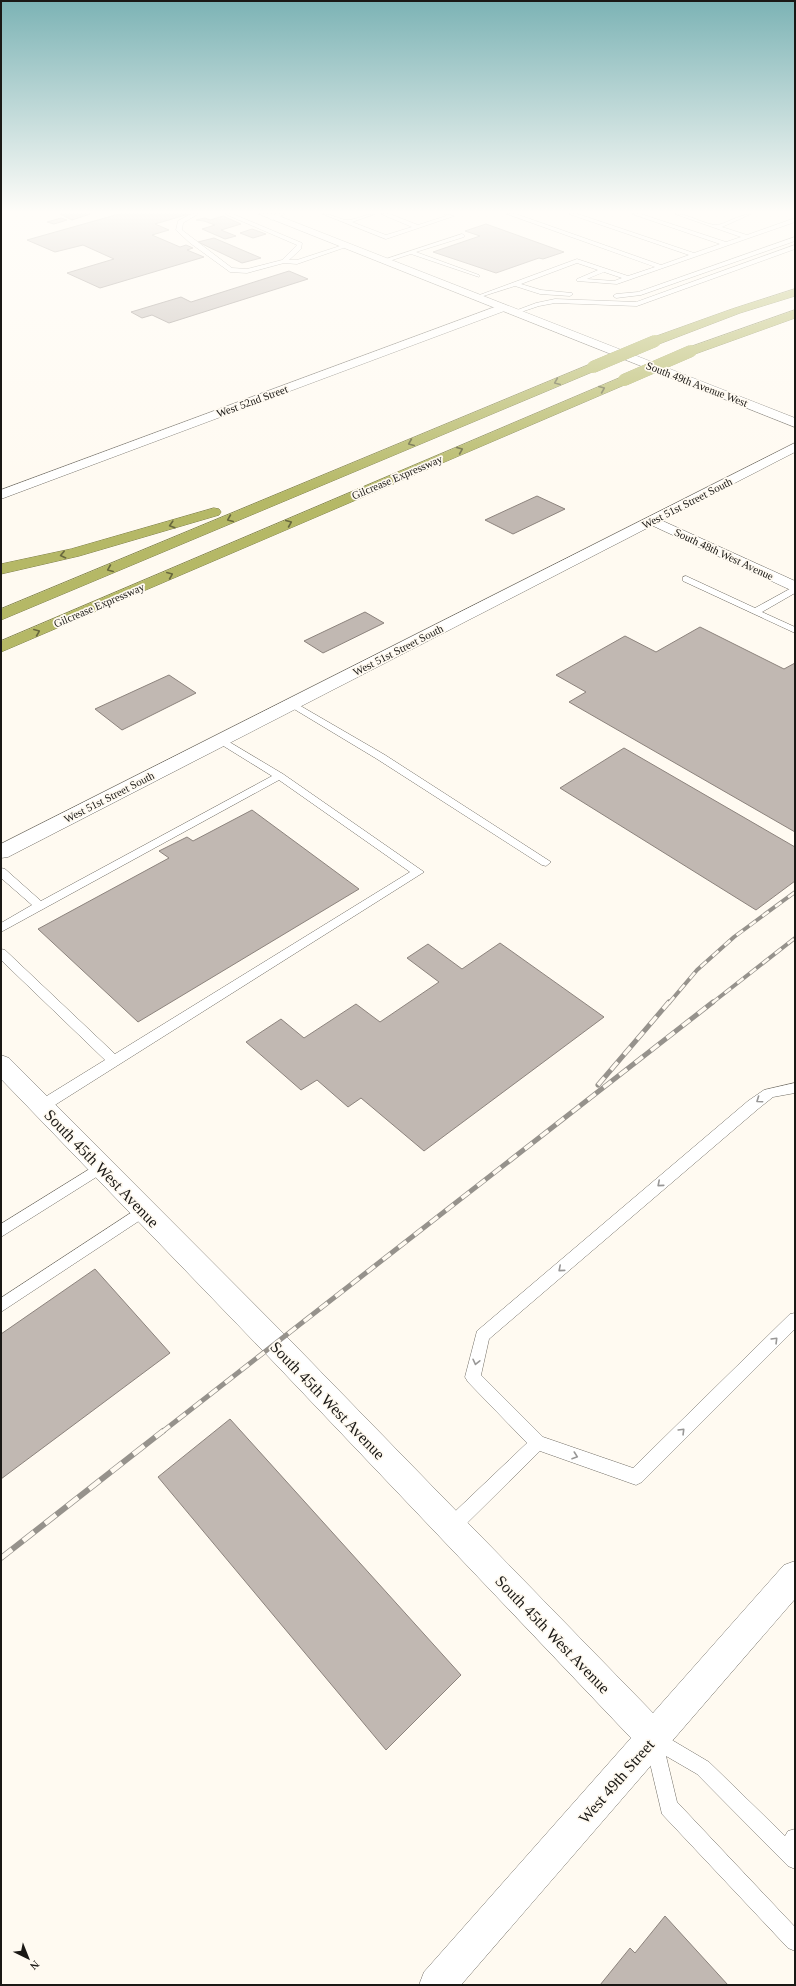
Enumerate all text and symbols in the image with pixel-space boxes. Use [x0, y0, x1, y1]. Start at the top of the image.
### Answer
street label: South 49th Avenue West [645, 359, 749, 409]
one-way arrow [554, 377, 562, 385]
street label: West 52nd Street [215, 383, 289, 419]
one-way arrow [598, 386, 605, 394]
one-way arrow [408, 438, 416, 446]
one-way arrow [456, 447, 463, 455]
street label: Gilcrease Expressway [350, 452, 445, 502]
street label: West 51st Street South [640, 475, 735, 531]
one-way arrow [226, 514, 233, 522]
one-way arrow [169, 520, 176, 528]
one-way arrow [285, 520, 293, 528]
street label: South 48th West Avenue [673, 526, 775, 582]
one-way arrow [60, 551, 66, 559]
one-way arrow [106, 564, 113, 572]
one-way arrow [166, 571, 173, 579]
street label: Gilcrease Expressway [52, 580, 147, 630]
street label: West 51st Street South [351, 622, 446, 678]
one-way arrow [32, 629, 40, 637]
street label: West 51st Street South [62, 769, 157, 825]
one-way arrow [756, 1095, 763, 1103]
street label: South 45th West Avenue [41, 1106, 162, 1231]
one-way arrow [657, 1180, 664, 1187]
one-way arrow [558, 1264, 565, 1271]
one-way arrow [770, 1337, 778, 1344]
street label: South 45th West Avenue [267, 1338, 388, 1463]
one-way arrow [473, 1359, 481, 1365]
one-way arrow [677, 1428, 685, 1436]
one-way arrow [571, 1451, 578, 1459]
street label: South 45th West Avenue [492, 1572, 613, 1697]
street label: West 49th Street [575, 1736, 658, 1827]
north arrow [8, 1938, 48, 1978]
text: N [28, 1958, 42, 1972]

